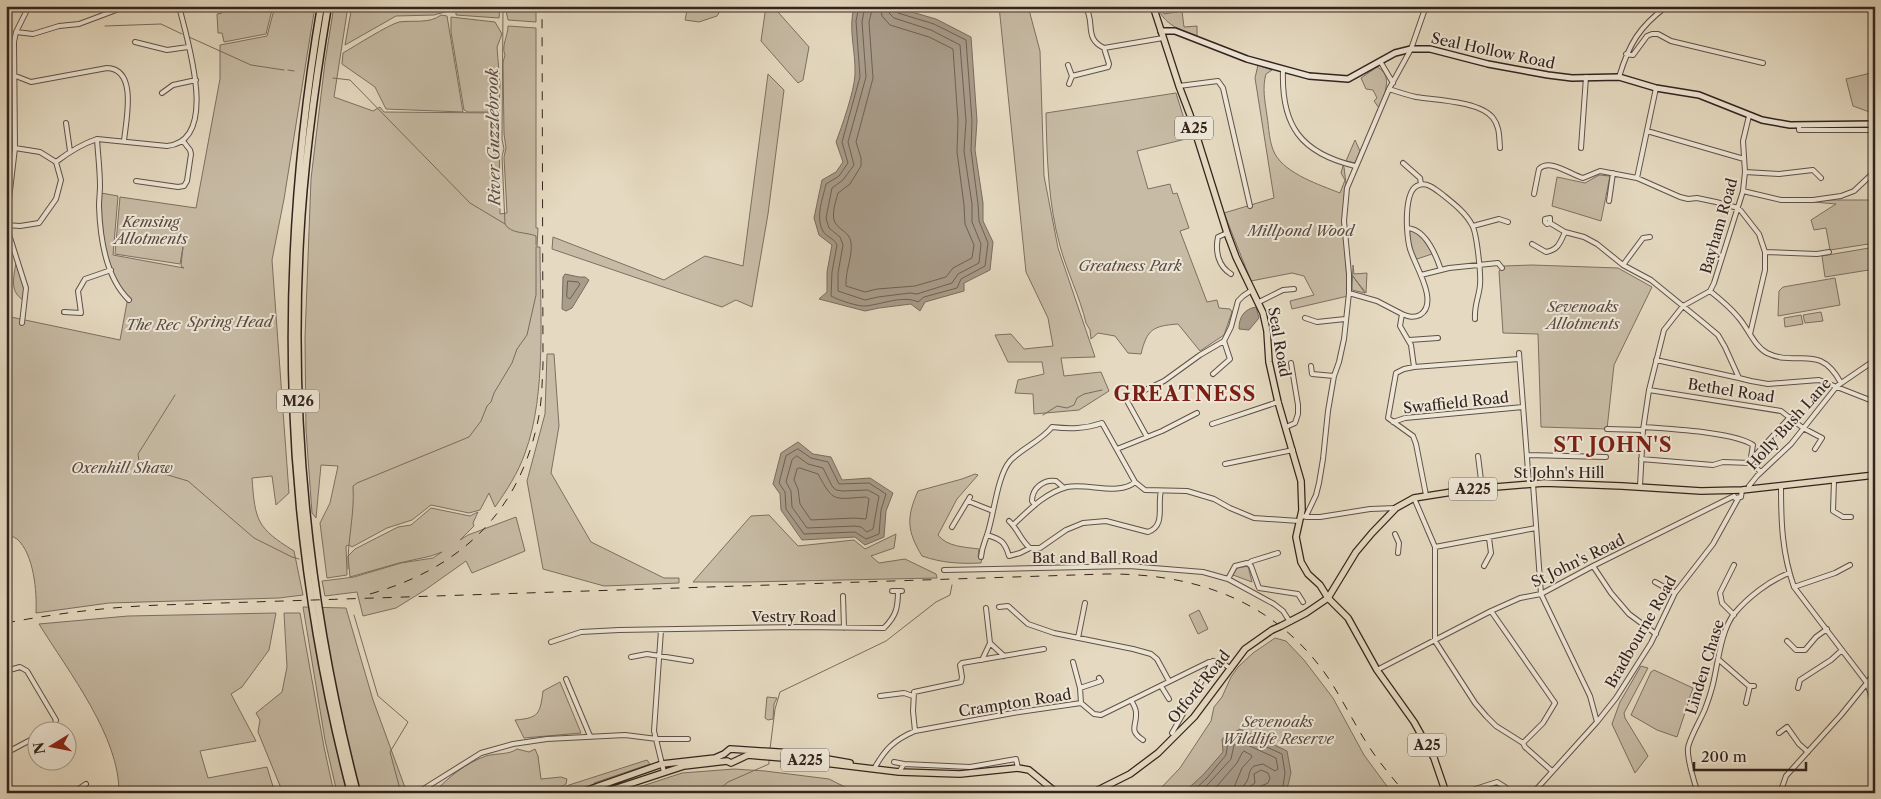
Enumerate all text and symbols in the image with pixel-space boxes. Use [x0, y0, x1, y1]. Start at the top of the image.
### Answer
street label: Seal Hollow Road [1429, 28, 1557, 73]
water label: River Guzzlebrook [482, 68, 504, 208]
road number: A25 [1175, 116, 1213, 140]
street label: Bayham Road [1696, 176, 1741, 276]
park label: Kemsing Allotments [112, 212, 188, 248]
park label: Millpond Wood [1246, 221, 1356, 240]
park label: Greatness Park [1078, 256, 1182, 275]
park label: Sevenoaks Allotments [1544, 297, 1620, 333]
street label: Seal Road [1264, 305, 1295, 378]
park label: Spring Head [186, 312, 275, 331]
park label: The Rec [126, 315, 181, 334]
street label: Bethel Road [1686, 374, 1776, 407]
street label: Holly Bush Lane [1742, 374, 1835, 474]
district label: GREATNESS [1114, 382, 1256, 406]
street label: Swaffield Road [1402, 388, 1510, 418]
road number: M26 [277, 390, 319, 412]
district label: ST JOHN'S [1553, 433, 1673, 457]
park label: Oxenhill Shaw [71, 458, 174, 477]
street label: St John's Hill [1513, 463, 1605, 482]
road number: A225 [1449, 478, 1497, 500]
street label: St John's Road [1528, 530, 1628, 591]
street label: Bat and Ball Road [1032, 548, 1158, 567]
street label: Bradbourne Road [1601, 572, 1680, 691]
street label: Vestry Road [751, 607, 836, 626]
street label: Linden Chase [1681, 617, 1728, 717]
street label: Otford Road [1163, 646, 1234, 727]
street label: Crampton Road [957, 684, 1073, 721]
park label: Sevenoaks Wildlife Reserve [1222, 712, 1335, 748]
north arrow [28, 722, 78, 772]
road number: A25 [1408, 734, 1446, 756]
scale bar [1694, 739, 1806, 771]
text: N [29, 741, 49, 756]
text: 200 m [1701, 747, 1747, 766]
road number: A225 [781, 748, 829, 772]

